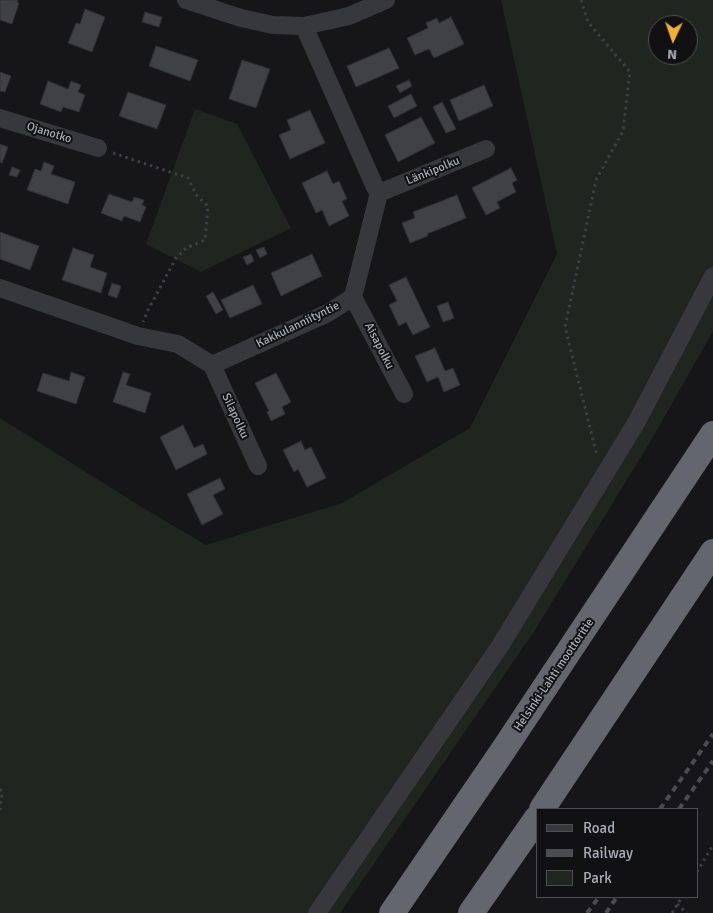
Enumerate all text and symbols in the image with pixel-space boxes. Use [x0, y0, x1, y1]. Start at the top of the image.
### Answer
north arrow [648, 15, 698, 65]
text: N [667, 46, 678, 63]
street label: Ojanotko [25, 119, 73, 147]
street label: Länkipolku [404, 154, 462, 188]
street label: Kakkulanniityntie [254, 299, 342, 351]
street label: Aisapolku [361, 320, 397, 372]
street label: Silapolku [218, 391, 252, 441]
street label: Helsinki-Lahti moottoritie [511, 616, 597, 734]
legend [536, 808, 698, 898]
text: Road [583, 819, 615, 837]
text: Railway [583, 844, 633, 862]
text: Park [583, 869, 612, 887]

